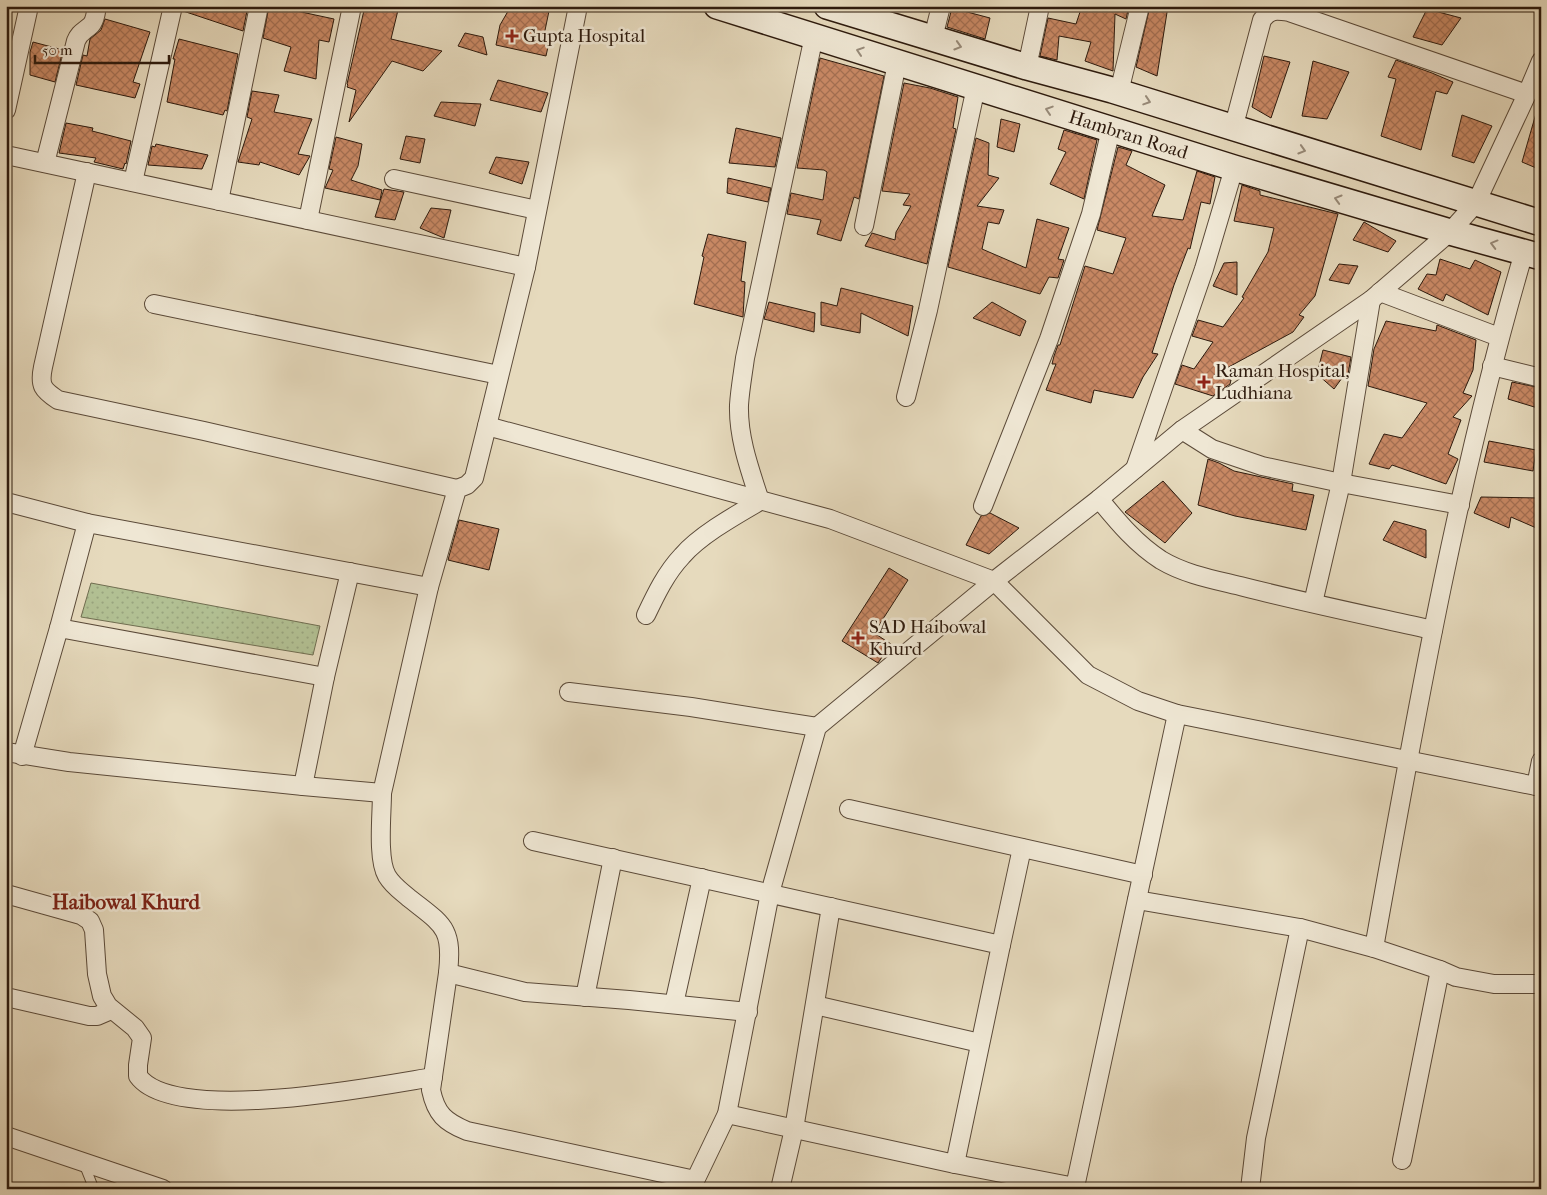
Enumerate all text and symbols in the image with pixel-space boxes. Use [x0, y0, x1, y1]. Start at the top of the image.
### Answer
place label: Gupta Hospital [523, 25, 645, 47]
marker: Gupta Hospital [505, 29, 519, 43]
scale bar [35, 32, 169, 64]
one-way arrow [953, 40, 961, 50]
text: 50 m [42, 41, 73, 59]
one-way arrow [856, 47, 865, 57]
one-way arrow [1142, 96, 1151, 106]
one-way arrow [1045, 105, 1053, 115]
street label: Hambran Road [1066, 106, 1191, 164]
one-way arrow [1297, 144, 1306, 154]
one-way arrow [1334, 194, 1342, 204]
one-way arrow [1490, 239, 1498, 249]
place label: Raman Hospital, Ludhiana [1215, 360, 1350, 404]
marker: Raman Hospital, Ludhiana [1197, 375, 1211, 389]
place label: SAD Haibowal Khurd [869, 616, 986, 660]
marker: SAD Haibowal Khurd [851, 631, 865, 645]
district label: Haibowal Khurd [52, 890, 200, 914]

